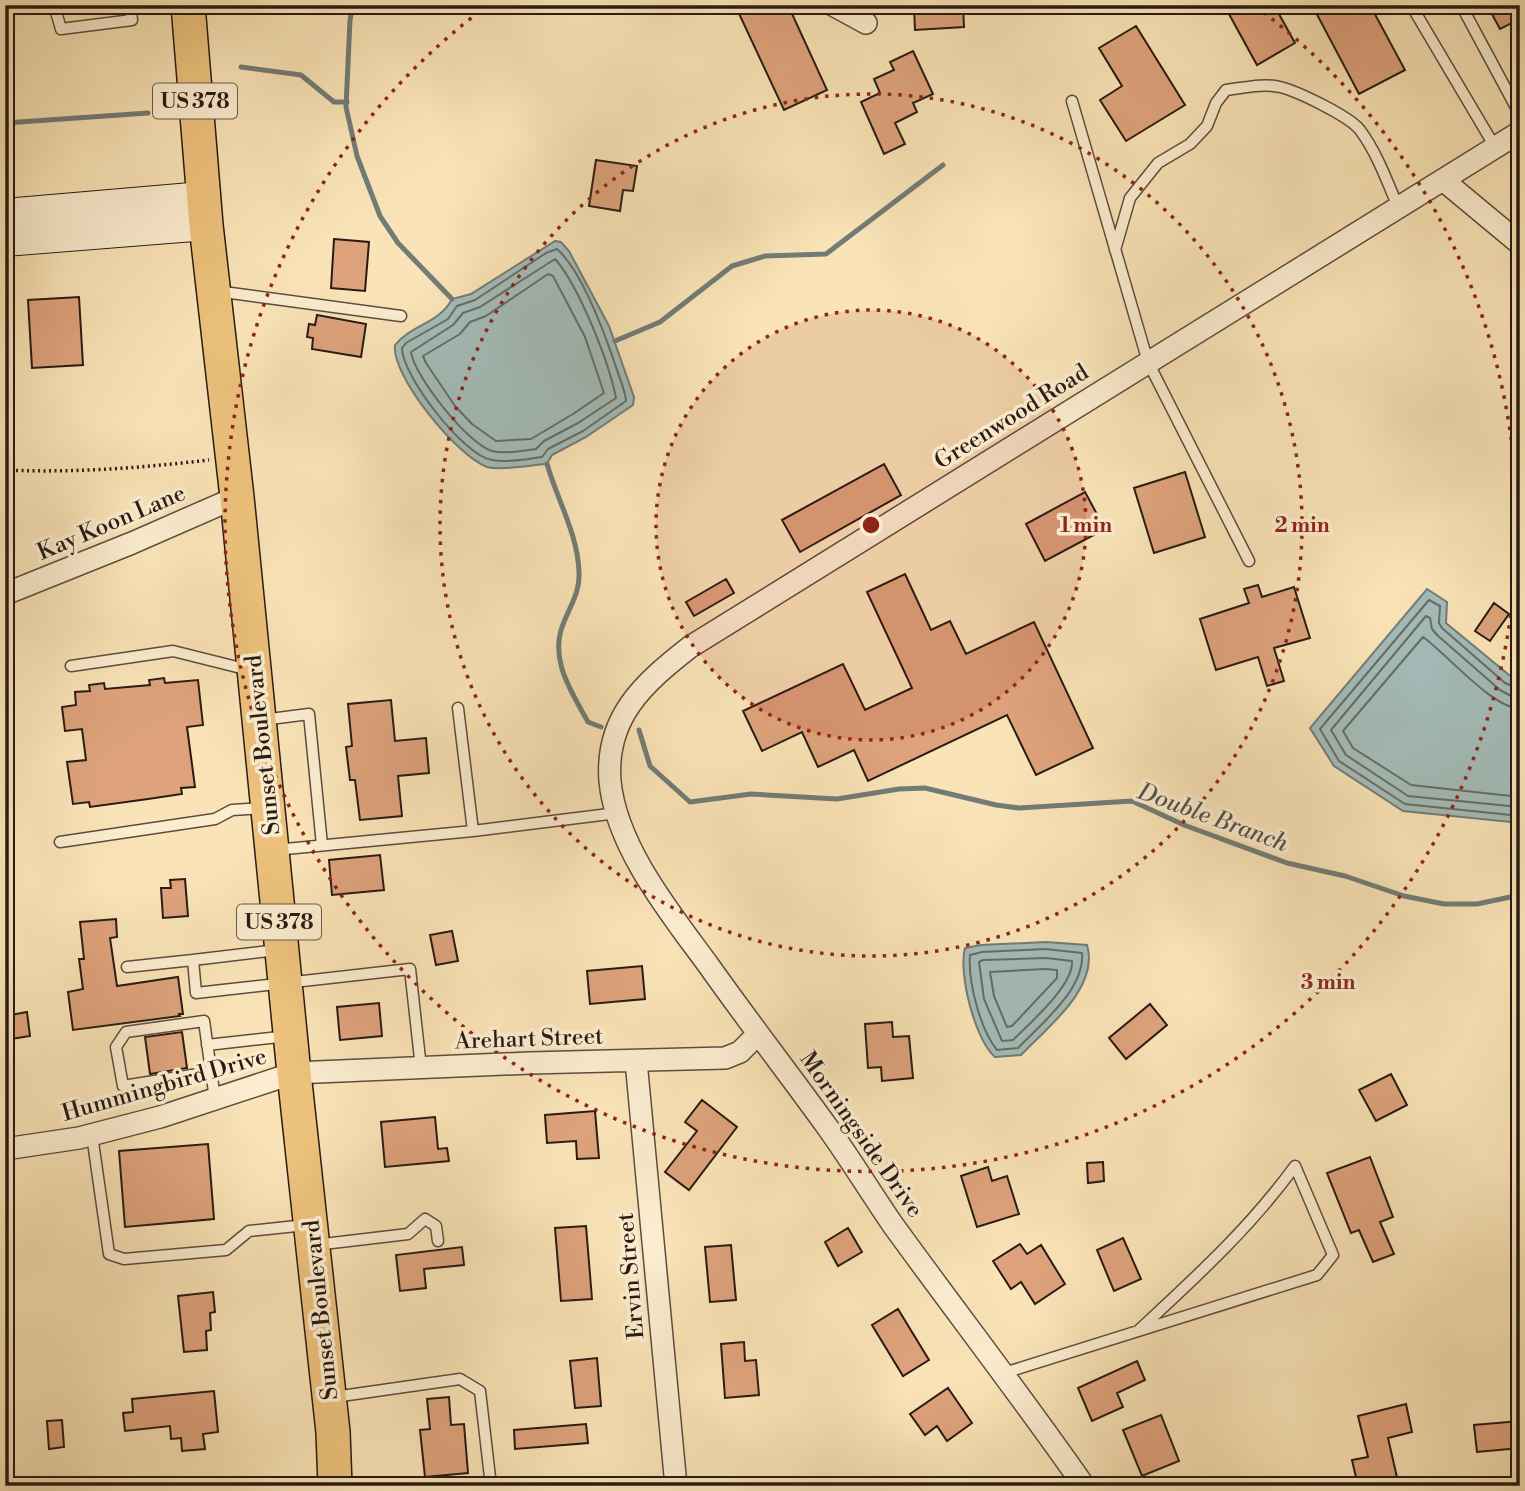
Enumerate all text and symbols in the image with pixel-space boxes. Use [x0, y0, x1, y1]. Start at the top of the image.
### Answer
road number: US 378 [153, 84, 237, 119]
street label: Greenwood Road [929, 358, 1094, 475]
street label: Kay Koon Lane [33, 479, 190, 567]
centre of rings [859, 513, 883, 537]
text: 1 min [1060, 513, 1112, 539]
text: 2 min [1274, 513, 1330, 539]
street label: Sunset Boulevard [240, 653, 286, 836]
water label: Double Branch [1133, 777, 1293, 859]
road number: US 378 [237, 904, 321, 940]
text: 3 min [1301, 970, 1355, 996]
street label: Arehart Street [453, 1022, 604, 1056]
street label: Hummingbird Drive [59, 1042, 270, 1128]
street label: Morningside Drive [793, 1046, 929, 1223]
street label: Ervin Street [612, 1212, 650, 1340]
street label: Sunset Boulevard [298, 1218, 344, 1401]

